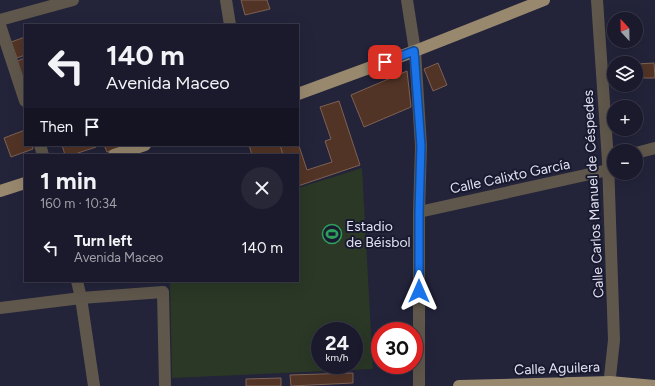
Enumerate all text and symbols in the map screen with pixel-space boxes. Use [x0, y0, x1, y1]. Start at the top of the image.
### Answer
north arrow [607, 12, 643, 48]
map controls [607, 12, 643, 180]
text: 140 m [106, 38, 185, 72]
icon: left [40, 40, 92, 92]
pin [368, 45, 402, 79]
icon: arrive [374, 51, 396, 73]
button: layers [607, 56, 643, 92]
text: Avenida Maceo [106, 72, 230, 94]
street label: Calle Carlos Manuel de Céspedes [580, 90, 607, 298]
button: + [607, 100, 643, 136]
icon: arrive [81, 116, 103, 138]
text: Then [40, 118, 73, 136]
button: − [607, 144, 643, 180]
street label: Calle Calixto García [449, 155, 572, 197]
text: 1 min [40, 166, 97, 195]
button: close [241, 167, 283, 209]
text: 160 m · 10:34 [40, 196, 117, 211]
place label: Estadio de Béisbol [346, 218, 411, 251]
sports icon: Estadio de Béisbol [321, 223, 343, 245]
text: Turn left [74, 232, 132, 250]
icon: left [40, 237, 62, 259]
text: 140 m [241, 239, 283, 257]
text: Avenida Maceo [74, 250, 163, 265]
position arrow [398, 270, 440, 312]
speed limit sign: 30 [371, 322, 423, 374]
text: 24 [325, 331, 349, 355]
text: km/h [326, 351, 348, 364]
street label: Calle Aguilera [514, 359, 600, 378]

